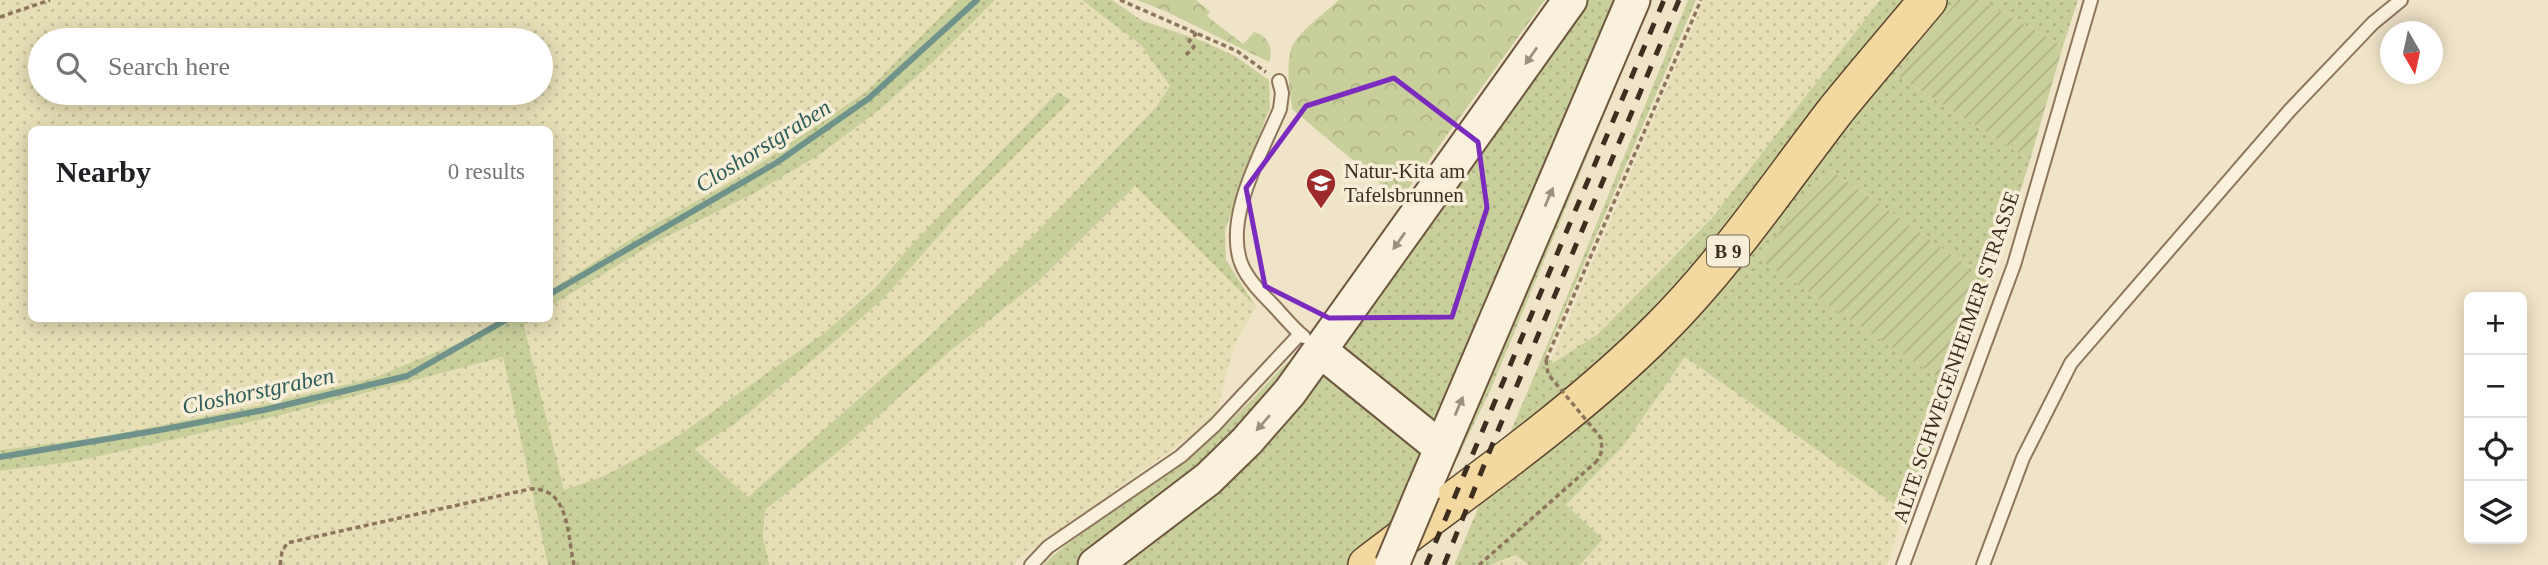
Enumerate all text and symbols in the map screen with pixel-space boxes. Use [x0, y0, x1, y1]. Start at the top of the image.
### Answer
north arrow [2380, 21, 2443, 84]
search box [28, 28, 553, 105]
one-way arrow [1524, 47, 1538, 65]
icon: search [52, 48, 90, 86]
text: Search here [108, 52, 230, 81]
water label: Closhorstgraben [691, 94, 835, 198]
text: Nearby [56, 155, 151, 188]
text: 0 results [448, 159, 525, 184]
place label: Natur-Kita am Tafelsbrunnen [1344, 159, 1465, 207]
school or university icon: Natur-Kita am Tafelsbrunnen [1304, 166, 1338, 210]
one-way arrow [1543, 187, 1555, 207]
street label: ALTE SCHWEGENHEIMER STRASSE [1888, 188, 2024, 526]
one-way arrow [1392, 232, 1406, 250]
road number: B 9 [1707, 235, 1749, 266]
map controls [2464, 292, 2527, 544]
button: + [2464, 292, 2527, 355]
button: − [2464, 355, 2527, 418]
water label: Closhorstgraben [180, 363, 336, 419]
one-way arrow [1453, 396, 1465, 416]
one-way arrow [1255, 414, 1271, 432]
button: locate [2464, 418, 2527, 481]
button: layers [2464, 481, 2527, 544]

